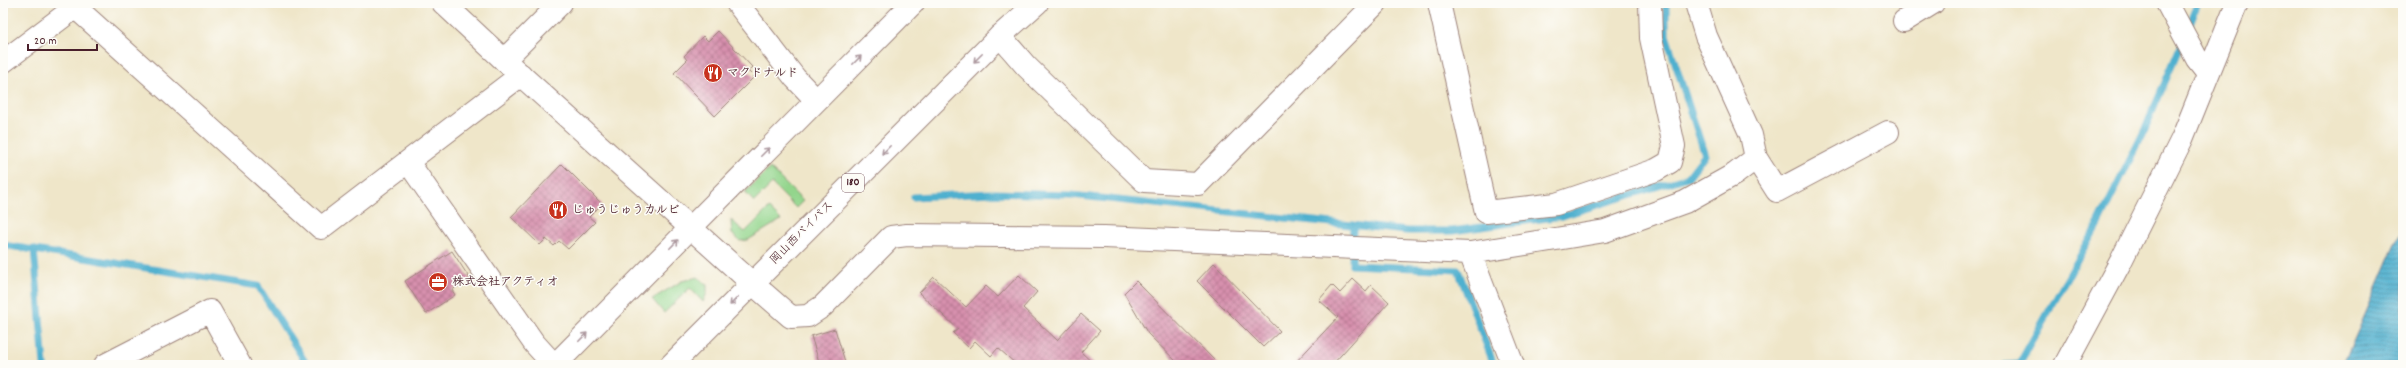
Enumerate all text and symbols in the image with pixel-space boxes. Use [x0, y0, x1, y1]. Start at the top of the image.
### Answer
scale bar [28, 26, 97, 52]
text: 20 m [34, 33, 57, 50]
one-way arrow [973, 53, 983, 63]
one-way arrow [852, 55, 862, 65]
restaurant icon: マクドナルド [702, 62, 724, 84]
place label: マクドナルド [727, 65, 799, 82]
one-way arrow [881, 145, 891, 155]
one-way arrow [760, 147, 770, 157]
road number: 180 [842, 174, 864, 192]
street label: 岡山西バイパス [766, 197, 838, 269]
restaurant icon: じゅうじゅうカルビ [547, 199, 569, 221]
place label: じゅうじゅうカルビ [572, 202, 680, 219]
one-way arrow [669, 239, 678, 249]
office icon: 株式会社アクティオ [427, 271, 449, 293]
place label: 株式会社アクティオ [452, 274, 559, 291]
one-way arrow [729, 296, 739, 306]
one-way arrow [578, 332, 587, 342]

